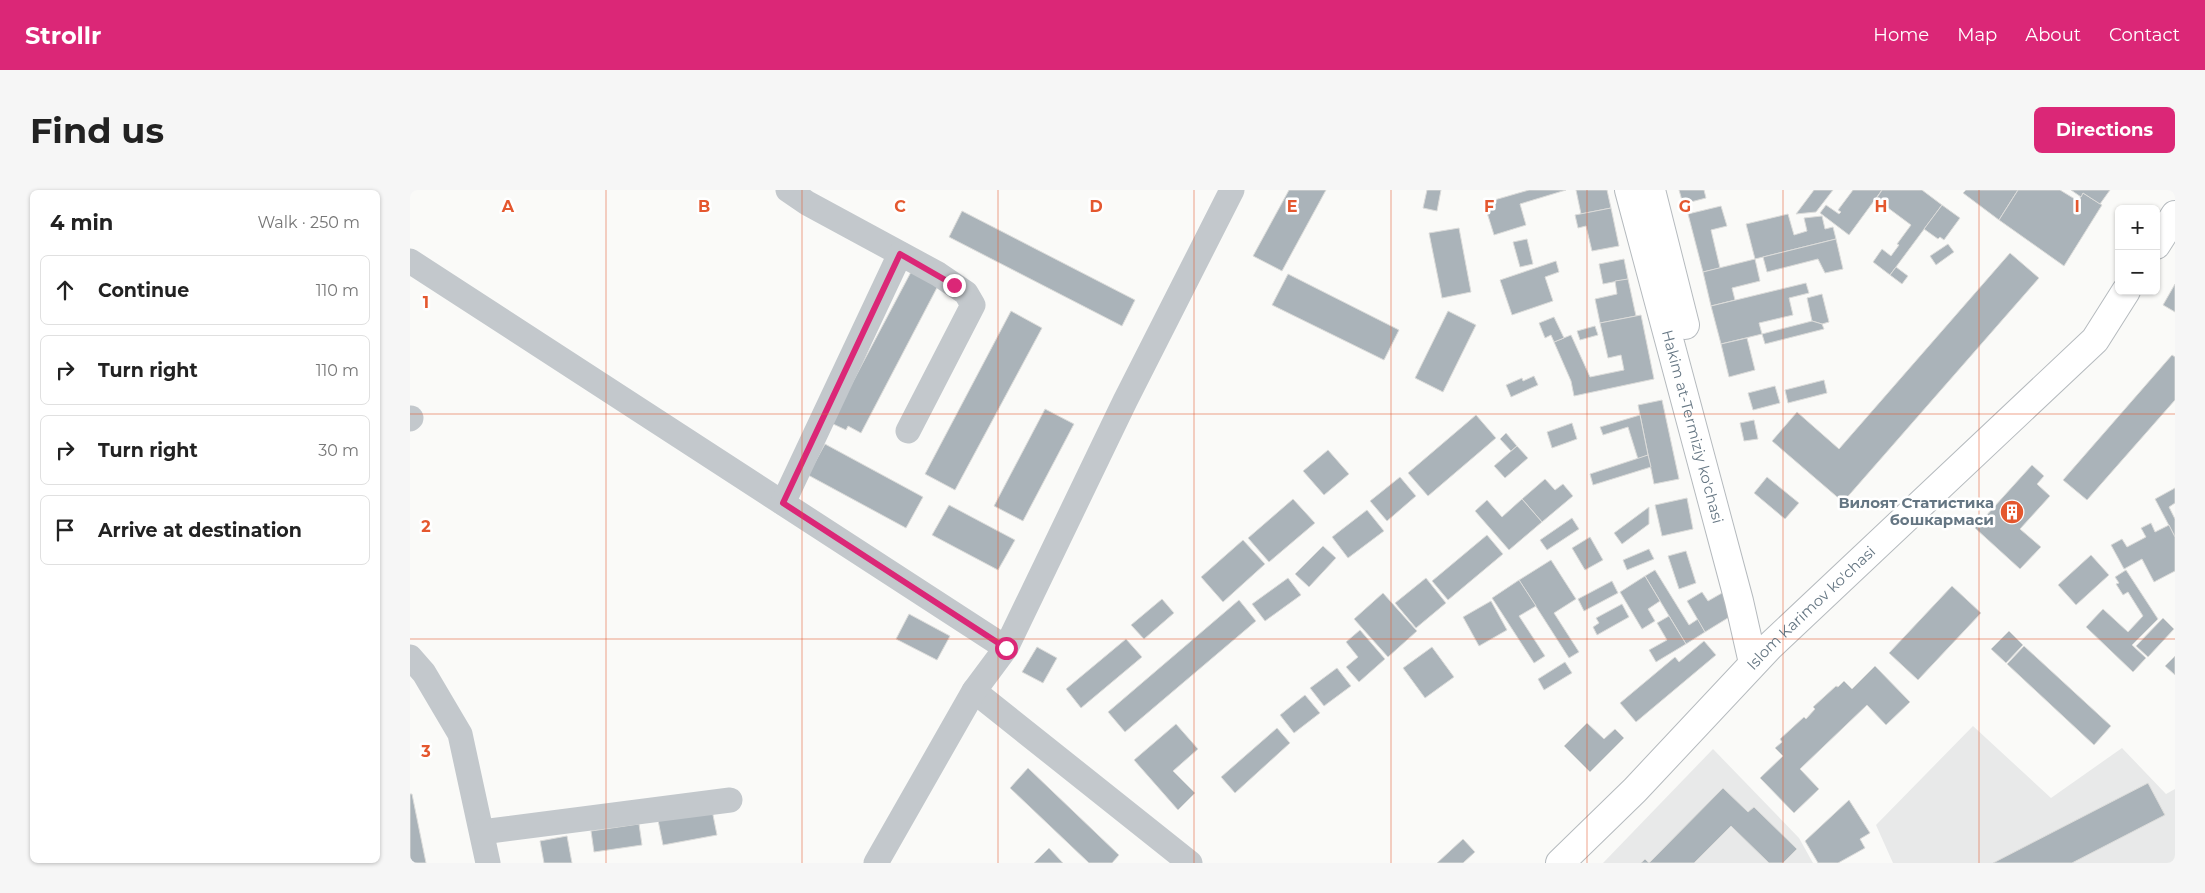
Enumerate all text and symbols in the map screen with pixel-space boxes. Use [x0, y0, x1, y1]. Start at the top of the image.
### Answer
text: Strollr [25, 21, 101, 50]
text: Home [1873, 24, 1929, 46]
text: Map [1957, 24, 1997, 46]
text: About [2025, 24, 2081, 46]
text: Contact [2109, 24, 2180, 46]
button: Directions [2034, 107, 2175, 153]
text: Find us [30, 109, 164, 152]
text: A [501, 197, 515, 216]
text: B [698, 197, 710, 216]
text: C [894, 197, 906, 216]
text: D [1089, 197, 1103, 216]
text: E [1287, 197, 1297, 216]
text: F [1484, 197, 1494, 216]
text: G [1679, 197, 1691, 216]
text: H [1875, 197, 1887, 216]
text: I [2074, 197, 2080, 216]
map controls [2115, 205, 2160, 295]
button: + [2115, 205, 2160, 250]
text: 4 min [50, 210, 113, 235]
text: Walk · 250 m [257, 213, 360, 232]
button: − [2115, 250, 2160, 295]
route end [943, 274, 966, 297]
icon: ahead [51, 276, 79, 304]
text: Continue [98, 279, 189, 302]
text: 110 m [316, 281, 359, 300]
text: 1 [423, 293, 429, 312]
street label: Hakim at-Termiziy ko'chasi [1658, 328, 1728, 526]
icon: right [51, 356, 79, 384]
text: Turn right [98, 359, 198, 382]
text: 110 m [316, 361, 359, 380]
icon: right [51, 436, 79, 464]
text: Turn right [98, 439, 198, 462]
text: 30 m [318, 441, 359, 460]
place label: Вилоят Статистика бошкармаси [1838, 493, 1994, 529]
building icon: Вилоят Статистика бошкармаси [1999, 499, 2025, 525]
icon: arrive [51, 516, 79, 544]
text: 2 [421, 517, 431, 536]
text: Arrive at destination [98, 519, 302, 542]
street label: Islom Karimov ko'chasi [1742, 542, 1879, 674]
route start [995, 637, 1018, 660]
text: 3 [420, 742, 431, 761]

